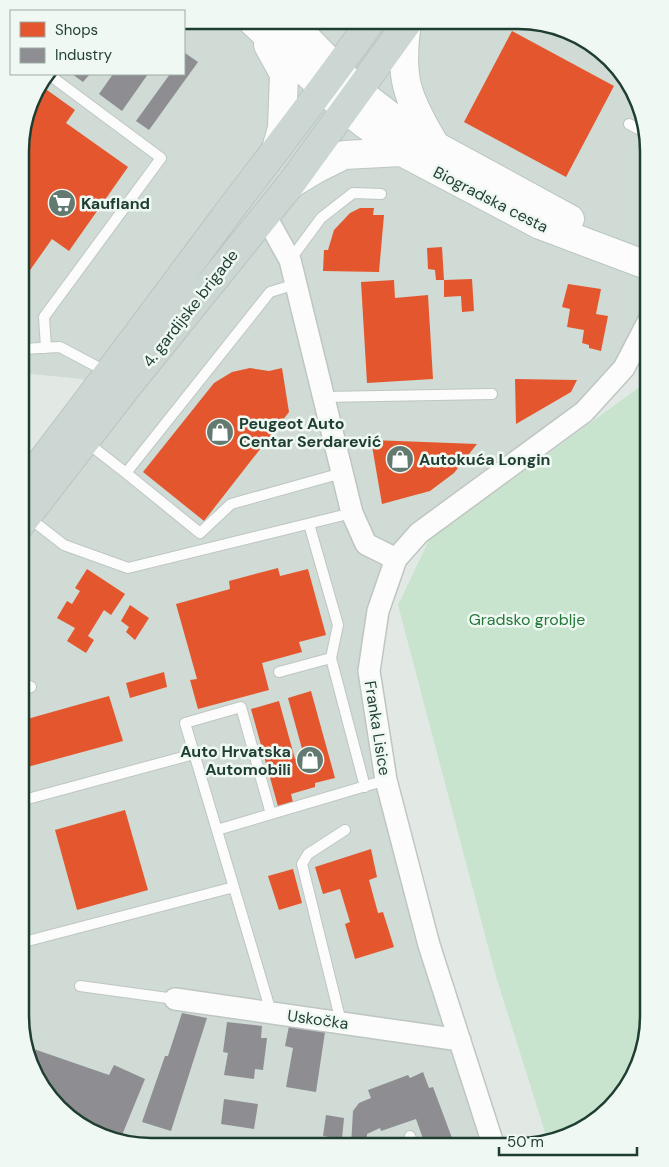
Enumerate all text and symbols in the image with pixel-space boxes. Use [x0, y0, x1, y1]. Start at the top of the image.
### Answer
legend [10, 10, 185, 75]
text: Shops [55, 20, 98, 40]
text: Industry [55, 45, 113, 65]
street label: Biogradska cesta [430, 161, 552, 237]
supermarket icon: Kaufland [47, 188, 77, 218]
place label: Kaufland [81, 193, 150, 214]
street label: 4. gardijske brigade [138, 245, 243, 371]
place label: Peugeot Auto Centar Serdarević [239, 413, 381, 452]
shop icon: Peugeot Auto Centar Serdarević [205, 417, 235, 447]
shop icon: Autokuća Longin [385, 444, 415, 474]
place label: Autokuća Longin [419, 449, 550, 470]
park label: Gradsko groblje [469, 609, 585, 630]
street label: Franka Lisice [360, 679, 395, 777]
place label: Auto Hrvatska Automobili [180, 741, 291, 780]
shop icon: Auto Hrvatska Automobili [295, 745, 325, 775]
street label: Uskočka [286, 1005, 350, 1034]
scale bar [499, 1124, 636, 1156]
text: 50 m [507, 1132, 544, 1152]

